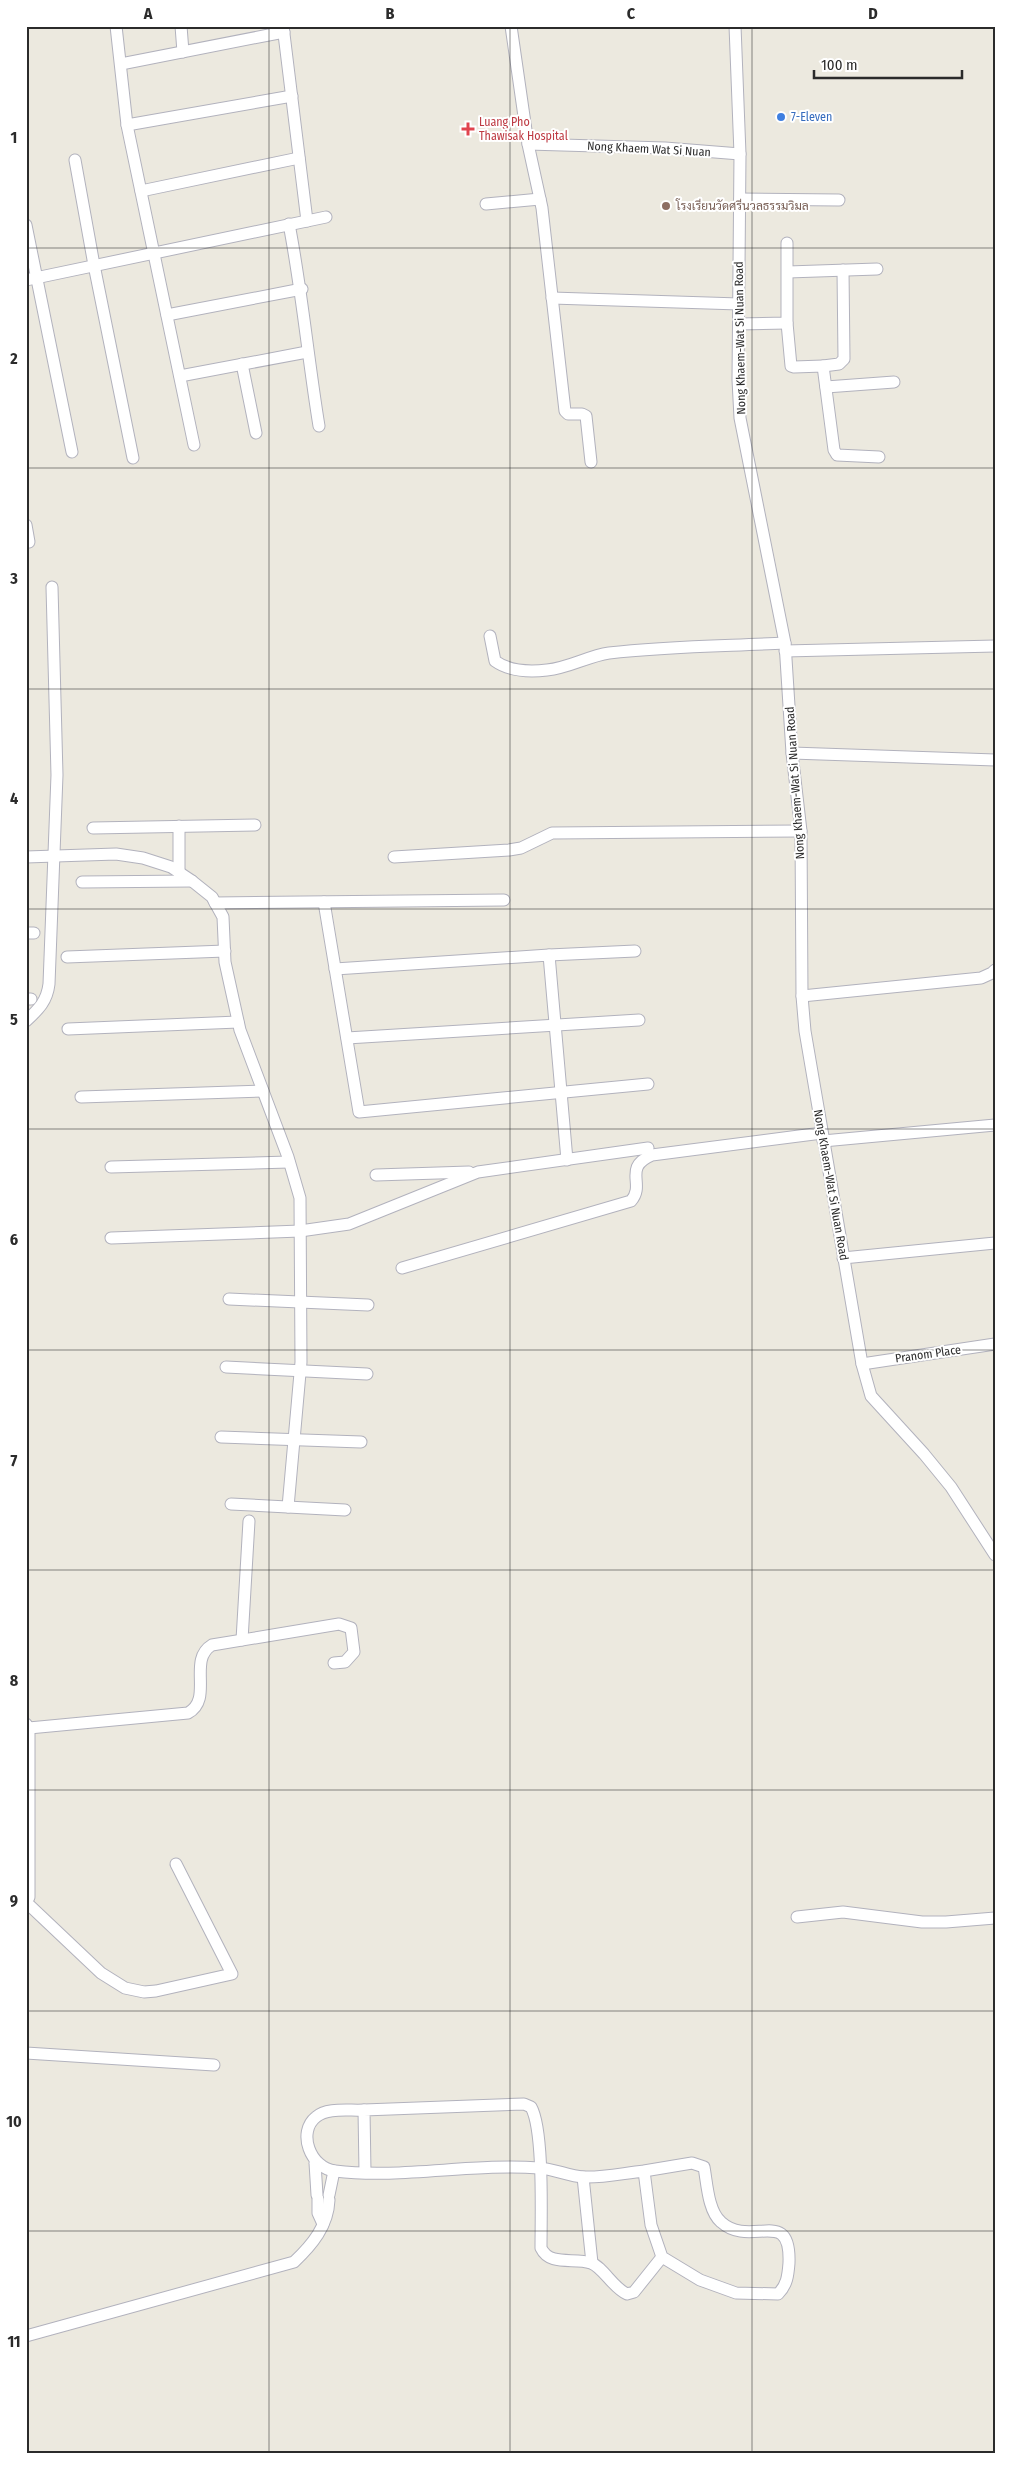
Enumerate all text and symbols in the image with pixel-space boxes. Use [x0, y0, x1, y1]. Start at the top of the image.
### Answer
text: A [143, 4, 153, 23]
text: B [386, 4, 395, 23]
text: C [627, 4, 636, 23]
text: D [868, 4, 878, 23]
scale bar [814, 48, 961, 80]
text: 100 m [821, 56, 858, 74]
place label: 7-Eleven [791, 110, 832, 124]
marker: 7-Eleven [775, 111, 787, 123]
place label: Luang Pho Thawisak Hospital [479, 115, 568, 143]
marker: Luang Pho Thawisak Hospital [461, 122, 475, 136]
text: 1 [11, 128, 17, 147]
street label: Nong Khaem Wat Si Nuan [587, 139, 711, 159]
place label: โรงเรียนวัดศรีนวลธรรมวิมล [675, 198, 809, 213]
marker: โรงเรียนวัดศรีนวลธรรมวิมล [660, 200, 672, 212]
street label: Nong Khaem-Wat Si Nuan Road [732, 261, 748, 415]
text: 2 [9, 349, 18, 368]
text: 3 [9, 569, 18, 588]
street label: Nong Khaem-Wat Si Nuan Road [783, 706, 807, 860]
text: 4 [10, 789, 18, 808]
text: 5 [10, 1010, 18, 1029]
street label: Nong Khaem-Wat Si Nuan Road [811, 1108, 851, 1262]
text: 6 [10, 1230, 18, 1249]
street label: Pranom Place [894, 1342, 962, 1366]
text: 7 [11, 1451, 18, 1470]
text: 8 [10, 1671, 19, 1690]
text: 9 [10, 1891, 18, 1910]
text: 10 [6, 2112, 22, 2131]
text: 11 [7, 2332, 21, 2351]

